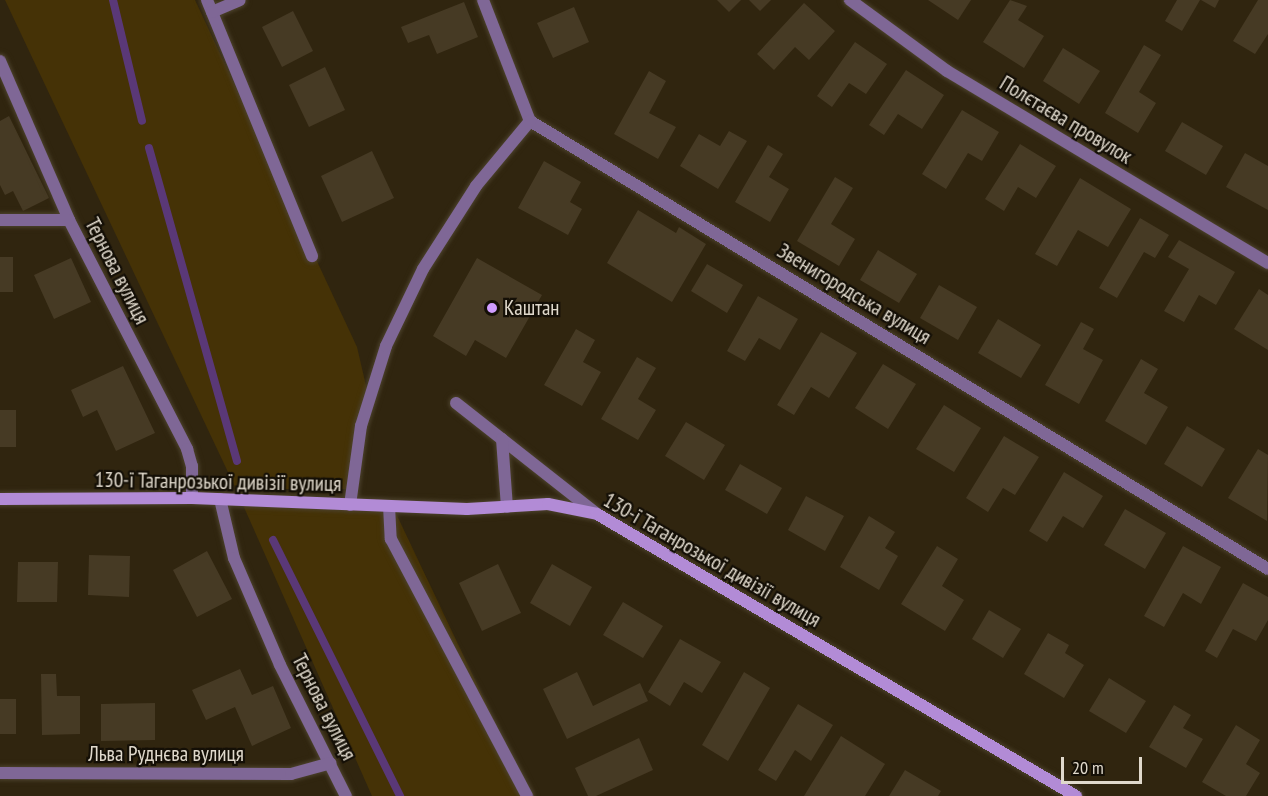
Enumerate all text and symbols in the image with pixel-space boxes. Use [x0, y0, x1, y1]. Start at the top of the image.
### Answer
street label: Полєтаєва провулок [995, 71, 1137, 169]
street label: Тернова вулиця [79, 214, 155, 328]
street label: Звенигородська вулиця [773, 238, 935, 350]
place label: Каштан [504, 295, 559, 321]
marker: Каштан [485, 301, 499, 315]
street label: 130-ї Таганрозької дивізії вулиця [94, 467, 342, 497]
street label: 130-ї Таганрозької дивізії вулиця [599, 487, 825, 633]
street label: Тернова вулиця [286, 650, 362, 764]
street label: Льва Руднєва вулиця [88, 741, 244, 767]
scale bar [1064, 745, 1145, 783]
text: 20 m [1072, 756, 1104, 779]

